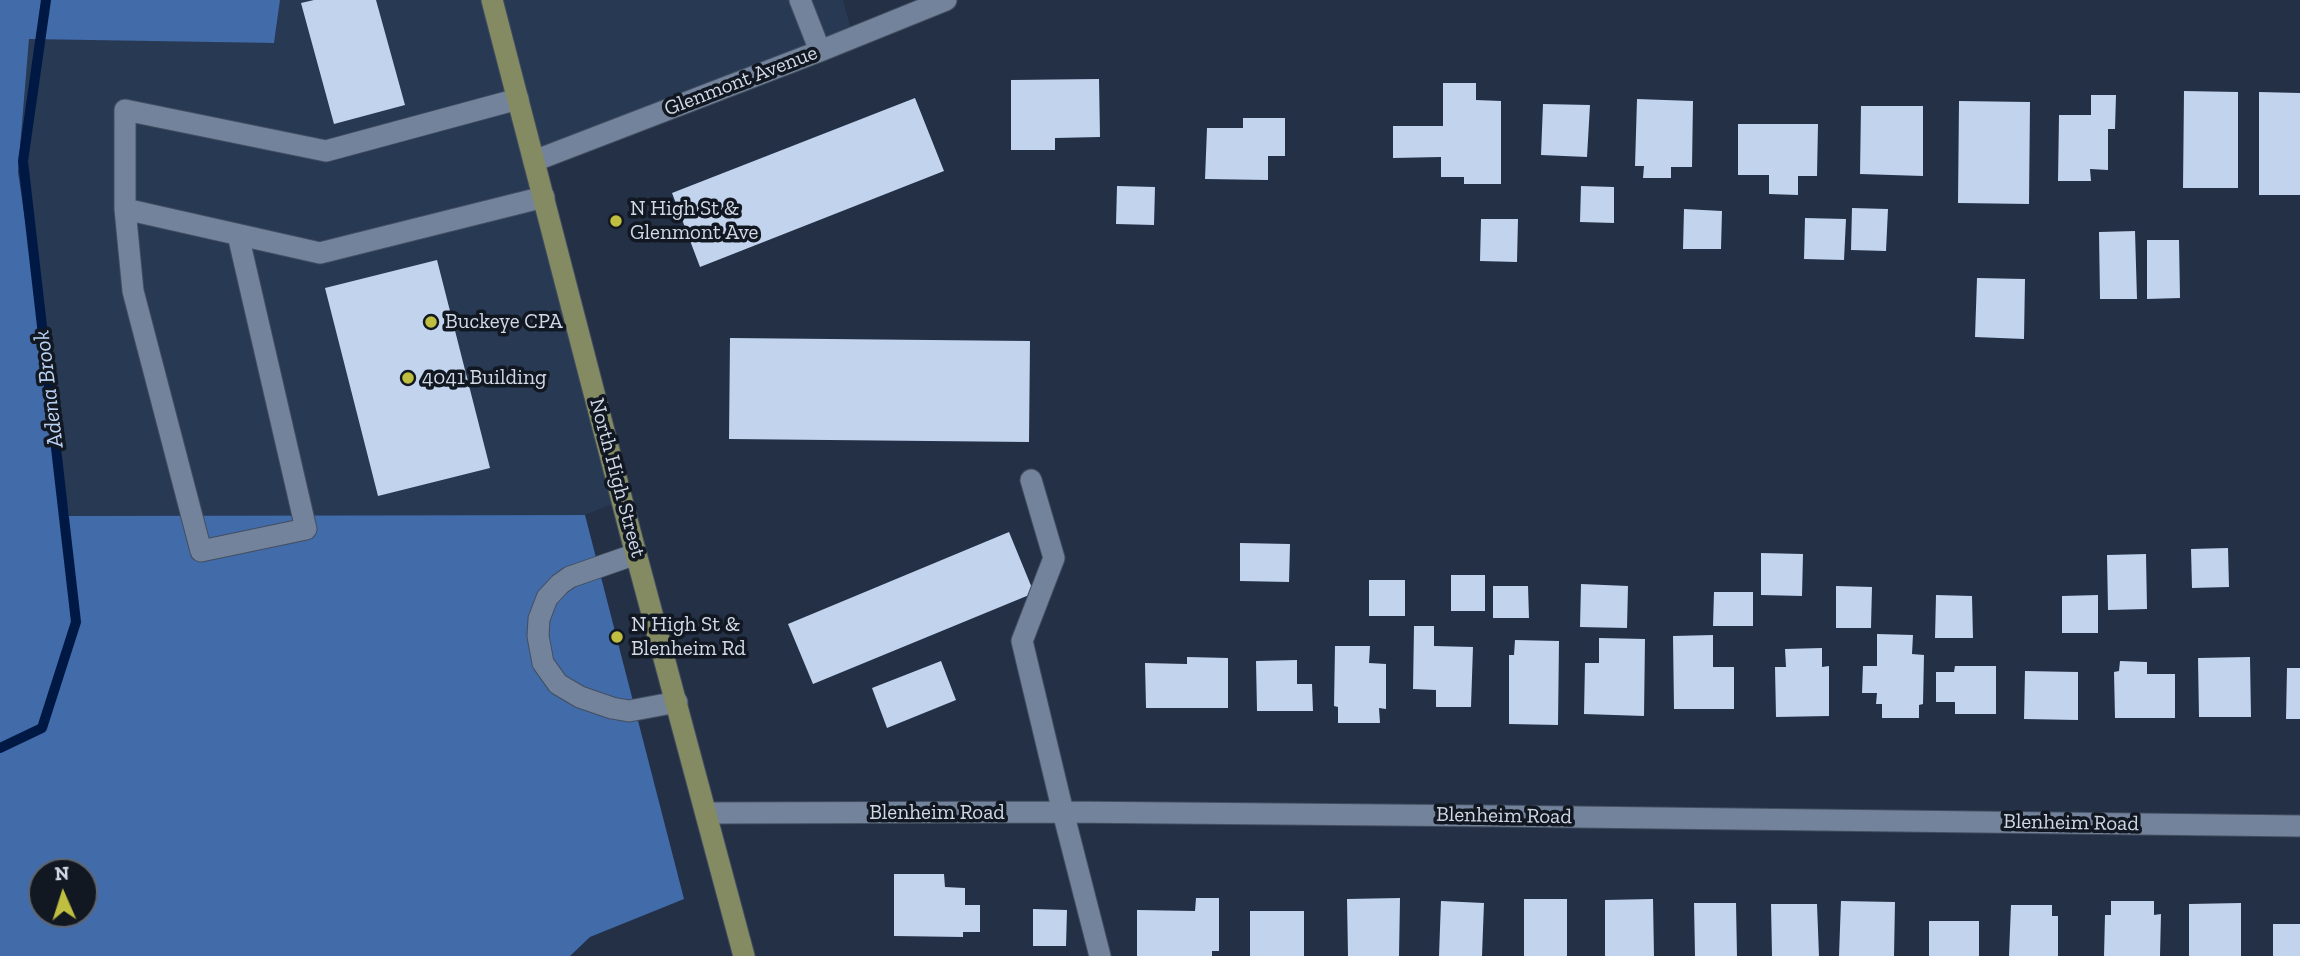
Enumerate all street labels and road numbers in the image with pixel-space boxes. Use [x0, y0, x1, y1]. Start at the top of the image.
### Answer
street label: Glenmont Avenue [661, 40, 821, 122]
street label: North High Street [584, 396, 650, 560]
street label: Blenheim Road [869, 800, 1005, 826]
street label: Blenheim Road [1436, 802, 1572, 830]
street label: Blenheim Road [2003, 809, 2139, 837]

